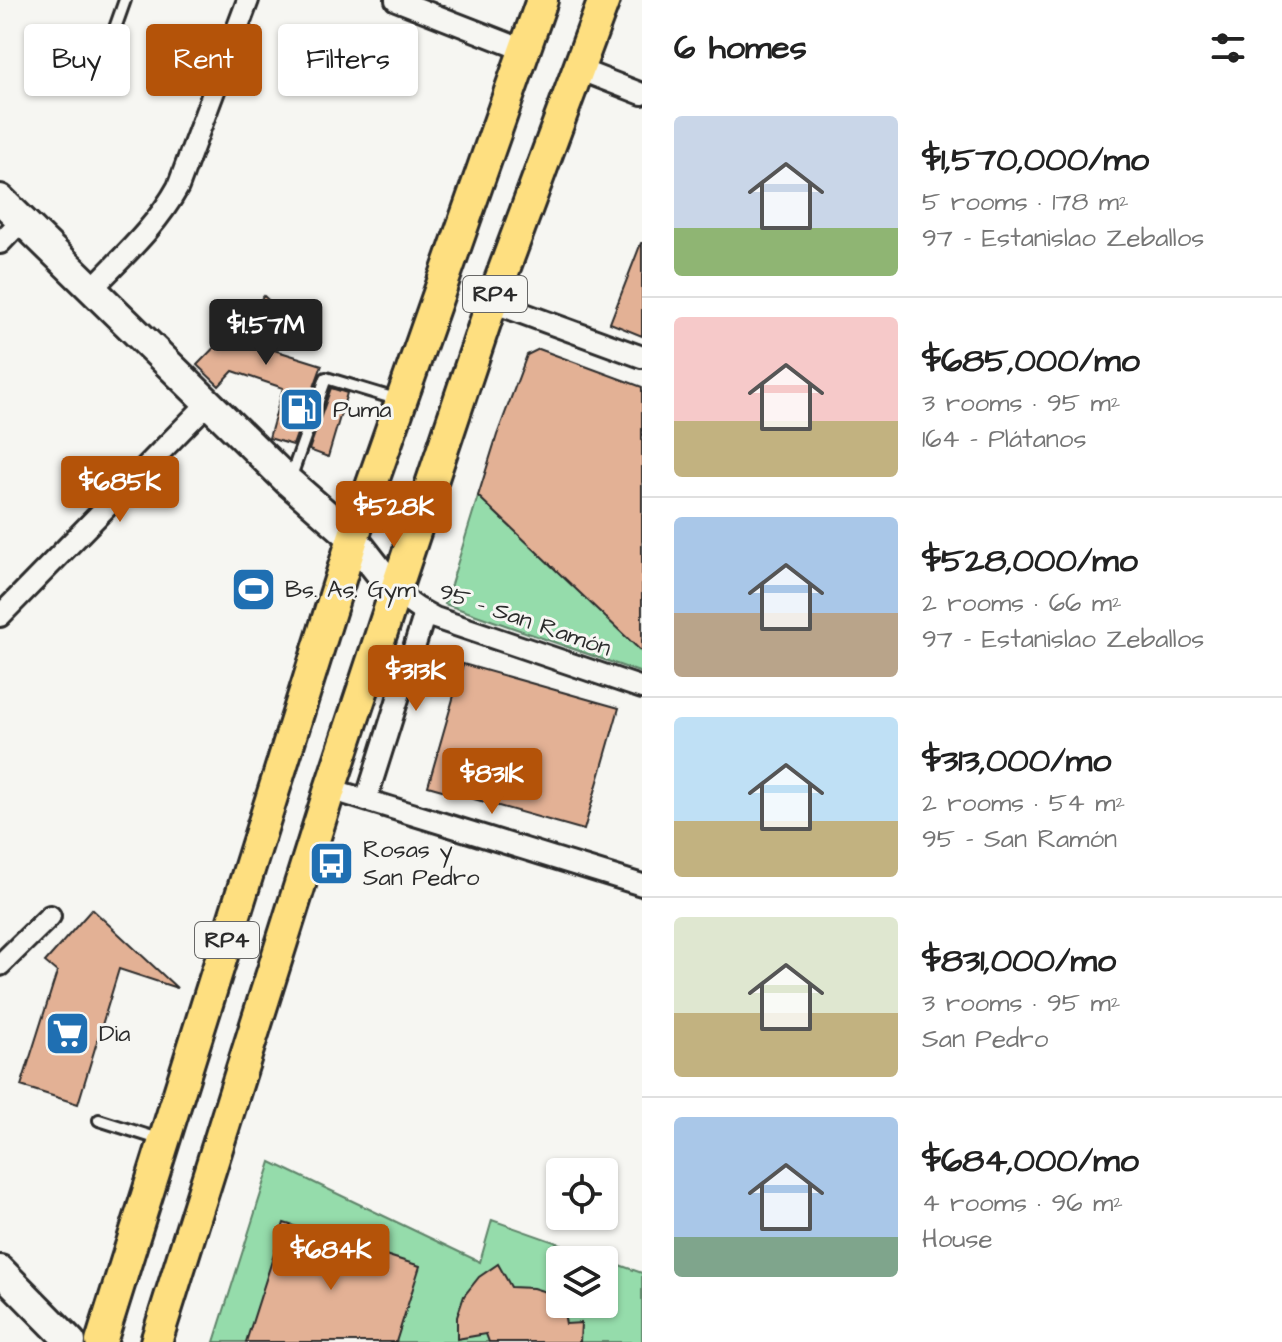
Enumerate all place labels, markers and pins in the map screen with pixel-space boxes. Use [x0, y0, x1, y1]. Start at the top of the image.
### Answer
pin: $1.57M [201, 299, 331, 367]
fuel station icon: Puma [278, 386, 326, 434]
place label: Puma [333, 393, 391, 427]
pin: $685K [64, 456, 176, 524]
pin: $528K [338, 481, 450, 549]
sports icon: Bs. As. Gym [230, 566, 278, 614]
place label: Bs. As. Gym [285, 573, 416, 608]
pin: $313K [360, 645, 472, 713]
pin: $831K [436, 748, 548, 816]
place label: Rosas y San Pedro [363, 833, 480, 895]
bus stop icon: Rosas y San Pedro [308, 840, 356, 888]
supermarket icon: Dia [44, 1010, 92, 1058]
place label: Dia [99, 1017, 130, 1051]
pin: $684K [275, 1224, 387, 1292]

